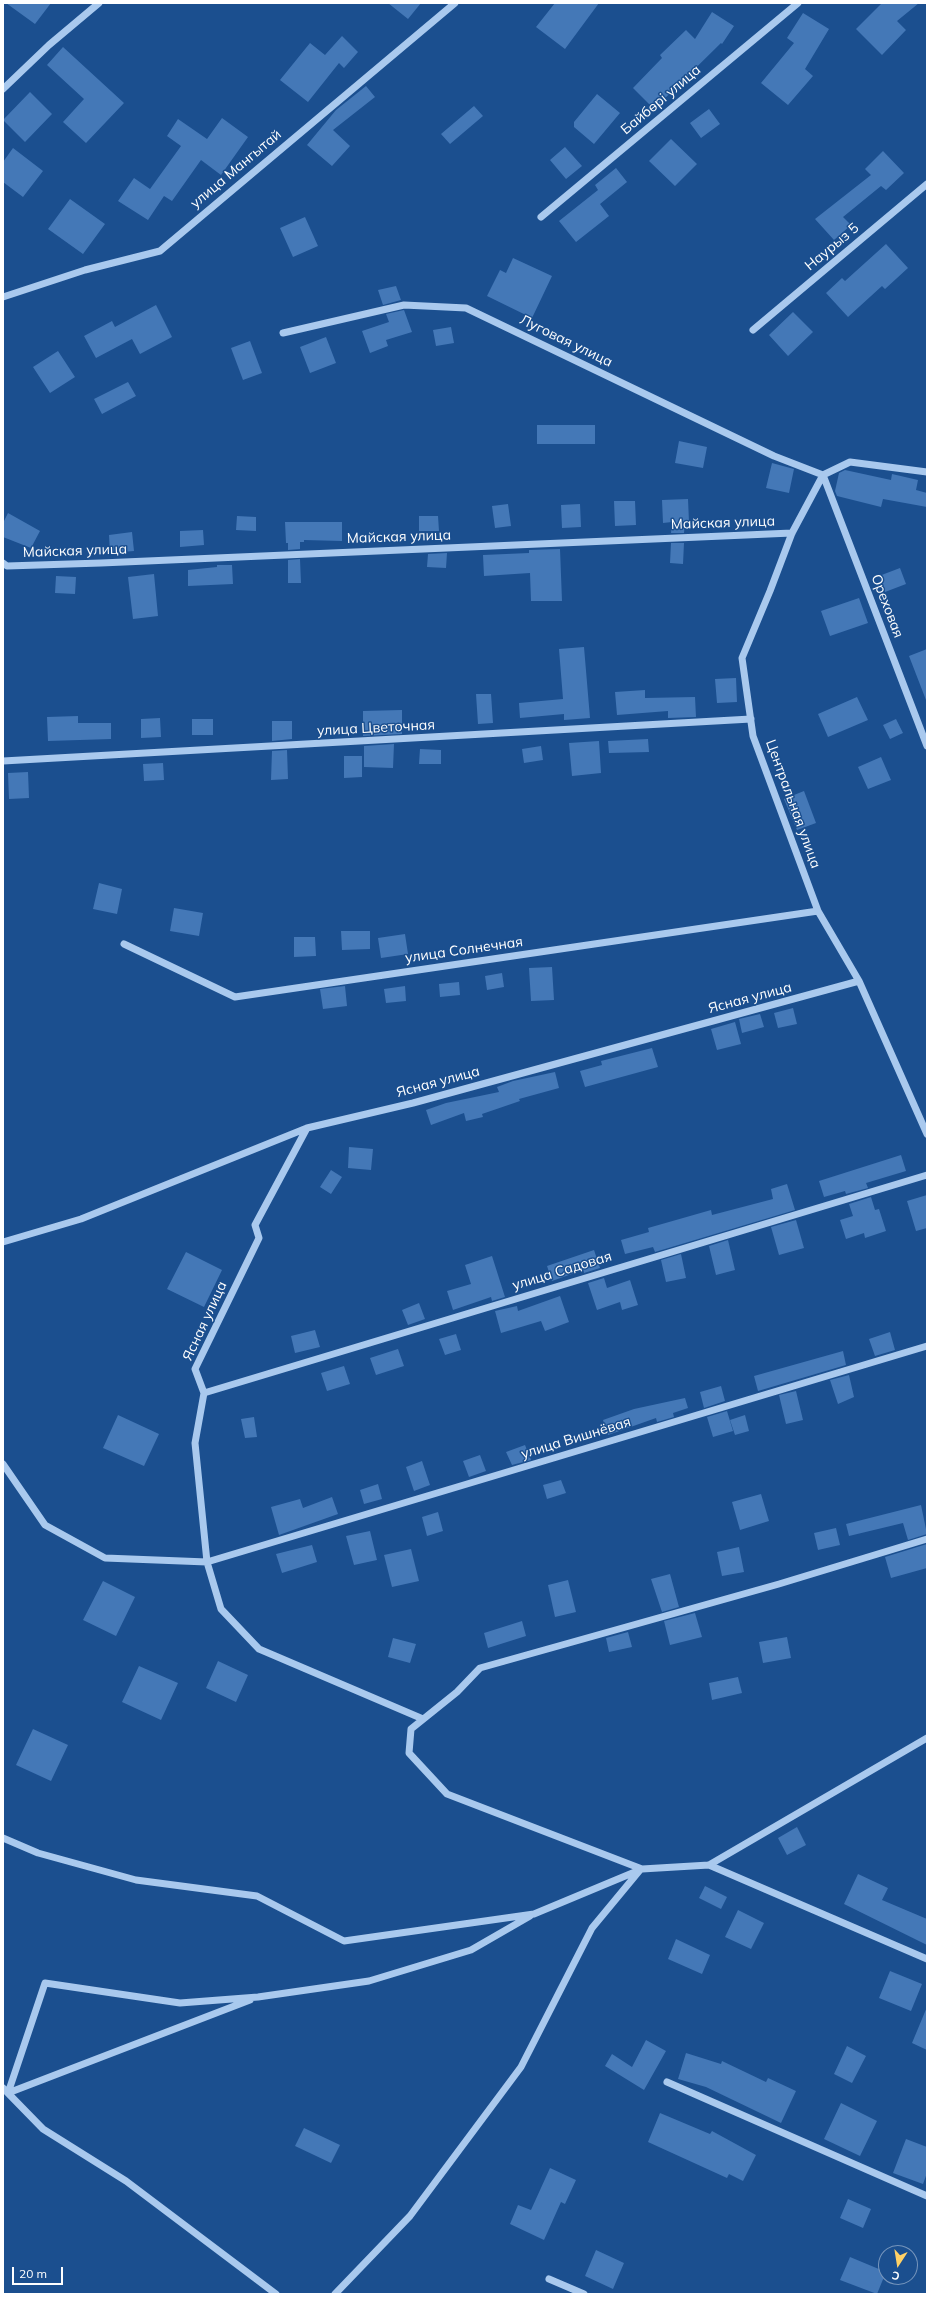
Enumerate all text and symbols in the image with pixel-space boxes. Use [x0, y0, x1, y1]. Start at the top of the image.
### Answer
street label: Байбөрі улица [618, 62, 704, 138]
street label: улица Мангытай [187, 126, 285, 212]
street label: Наурыз 5 [802, 220, 862, 274]
street label: Луговая улица [517, 311, 615, 371]
street label: Майская улица [671, 513, 775, 533]
street label: Майская улица [347, 527, 451, 547]
street label: Майская улица [23, 541, 127, 561]
street label: Ореховая [867, 572, 907, 640]
street label: улица Цветочная [317, 717, 435, 739]
street label: Центральная улица [762, 737, 824, 871]
street label: улица Солнечная [404, 933, 524, 967]
street label: Ясная улица [706, 979, 794, 1017]
street label: Ясная улица [394, 1063, 482, 1101]
street label: улица Садовая [510, 1248, 614, 1294]
street label: Ясная улица [179, 1279, 231, 1363]
street label: улица Вишнёвая [519, 1413, 633, 1463]
north arrow [878, 2245, 918, 2285]
scale bar [14, 2259, 65, 2285]
text: 20 m [19, 2266, 47, 2281]
text: С [891, 2268, 901, 2283]

